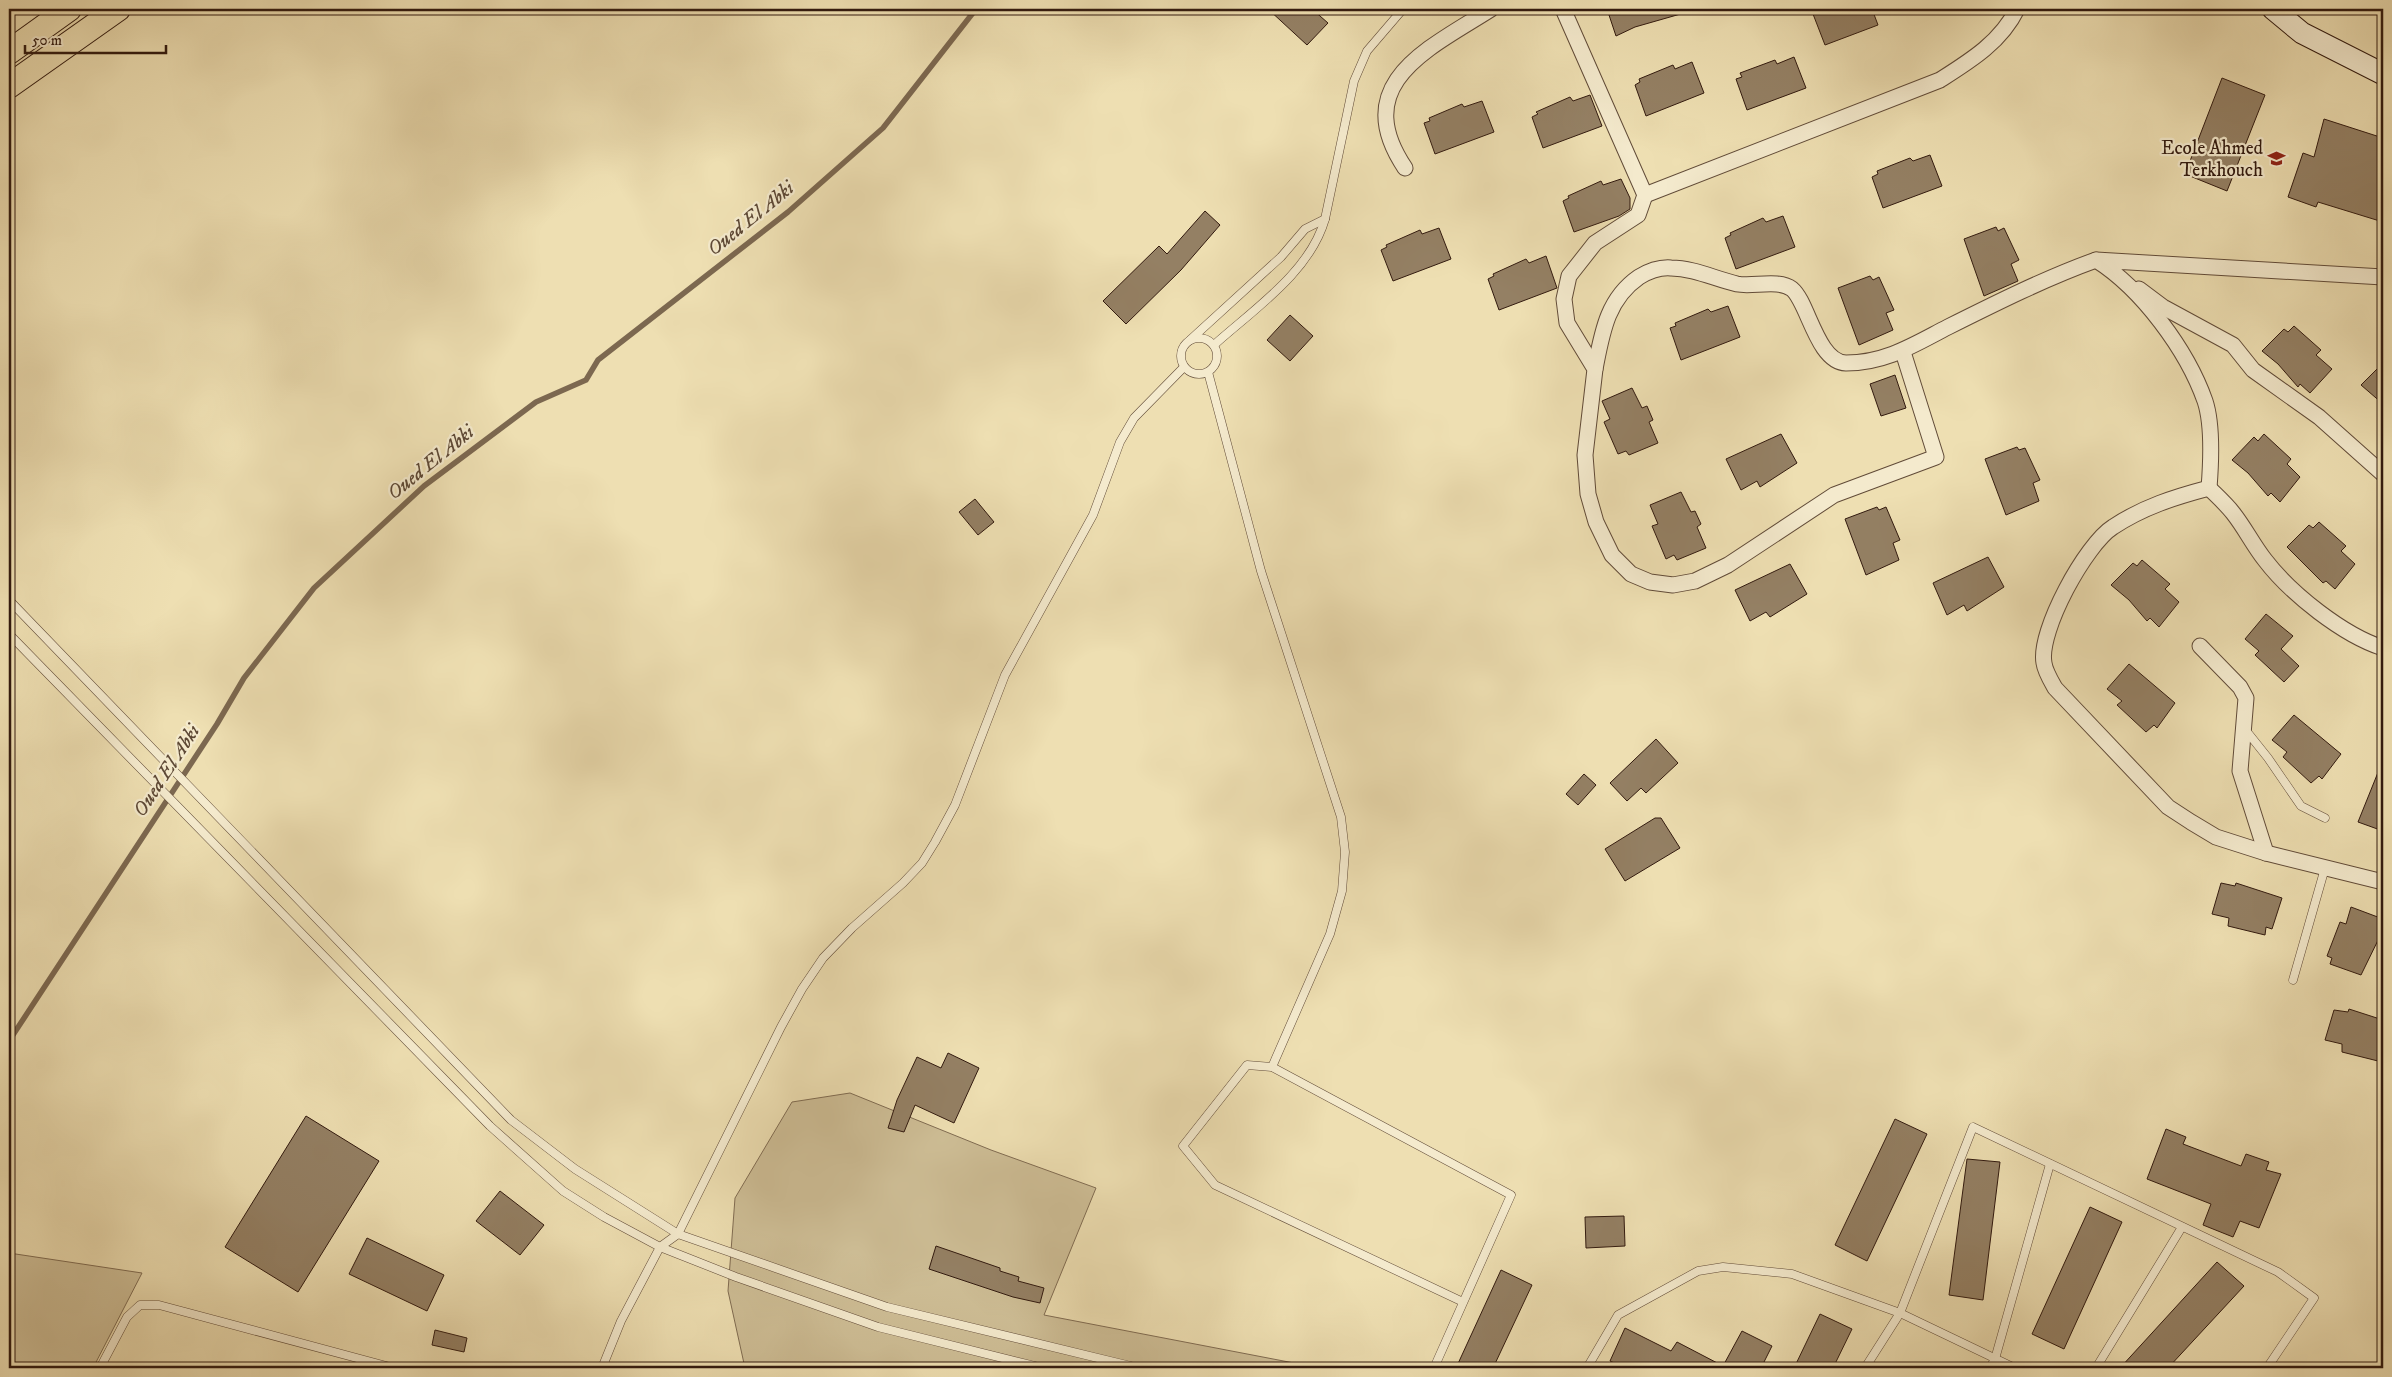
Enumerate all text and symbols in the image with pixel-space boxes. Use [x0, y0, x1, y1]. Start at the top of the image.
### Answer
scale bar [25, 22, 166, 54]
text: 50 m [32, 31, 62, 50]
place label: Ecole Ahmed Terkhouch [2161, 137, 2264, 182]
school or university icon: Ecole Ahmed Terkhouch [2267, 149, 2287, 169]
water label: Oued El Abki [702, 175, 801, 262]
water label: Oued El Abki [382, 419, 481, 506]
water label: Oued El Abki [128, 719, 207, 822]

